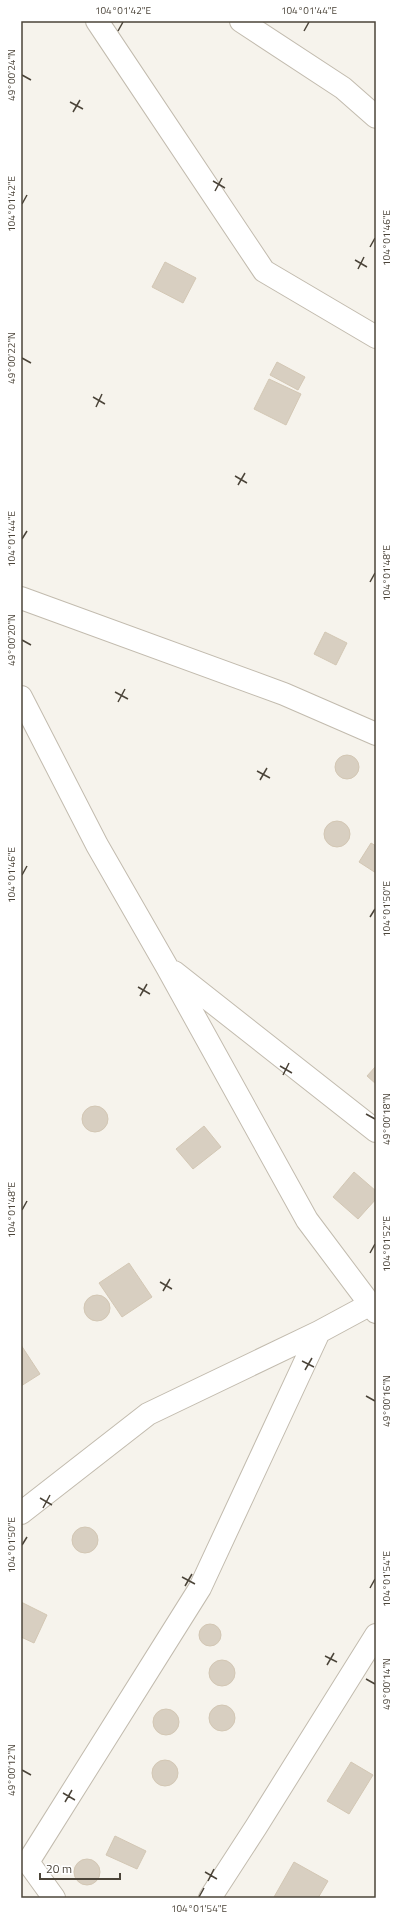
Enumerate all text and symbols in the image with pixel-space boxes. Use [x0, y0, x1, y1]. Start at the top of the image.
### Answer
text: 104°01'42"E [95, 3, 152, 18]
text: 104°01'44"E [281, 3, 338, 18]
text: 49°00'24"N [4, 49, 19, 101]
text: 104°01'42"E [4, 175, 19, 232]
text: 104°01'46"E [379, 209, 394, 266]
text: 49°00'22"N [4, 332, 19, 384]
text: 104°01'44"E [4, 510, 19, 567]
text: 104°01'48"E [379, 544, 394, 601]
text: 49°00'20"N [4, 614, 19, 666]
text: 104°01'46"E [4, 846, 19, 903]
text: 104°01'50"E [379, 880, 394, 937]
text: 49°00'18"N [379, 1093, 394, 1145]
text: 104°01'48"E [4, 1181, 19, 1238]
text: 104°01'52"E [379, 1215, 394, 1272]
text: 49°00'16"N [379, 1375, 394, 1427]
text: 104°01'50"E [4, 1516, 19, 1573]
text: 104°01'54"E [379, 1550, 394, 1607]
text: 49°00'14"N [379, 1658, 394, 1710]
text: 49°00'12"N [4, 1744, 19, 1796]
scale bar [40, 1855, 120, 1881]
text: 20 m [46, 1859, 72, 1878]
text: 104°01'54"E [171, 1901, 228, 1916]

